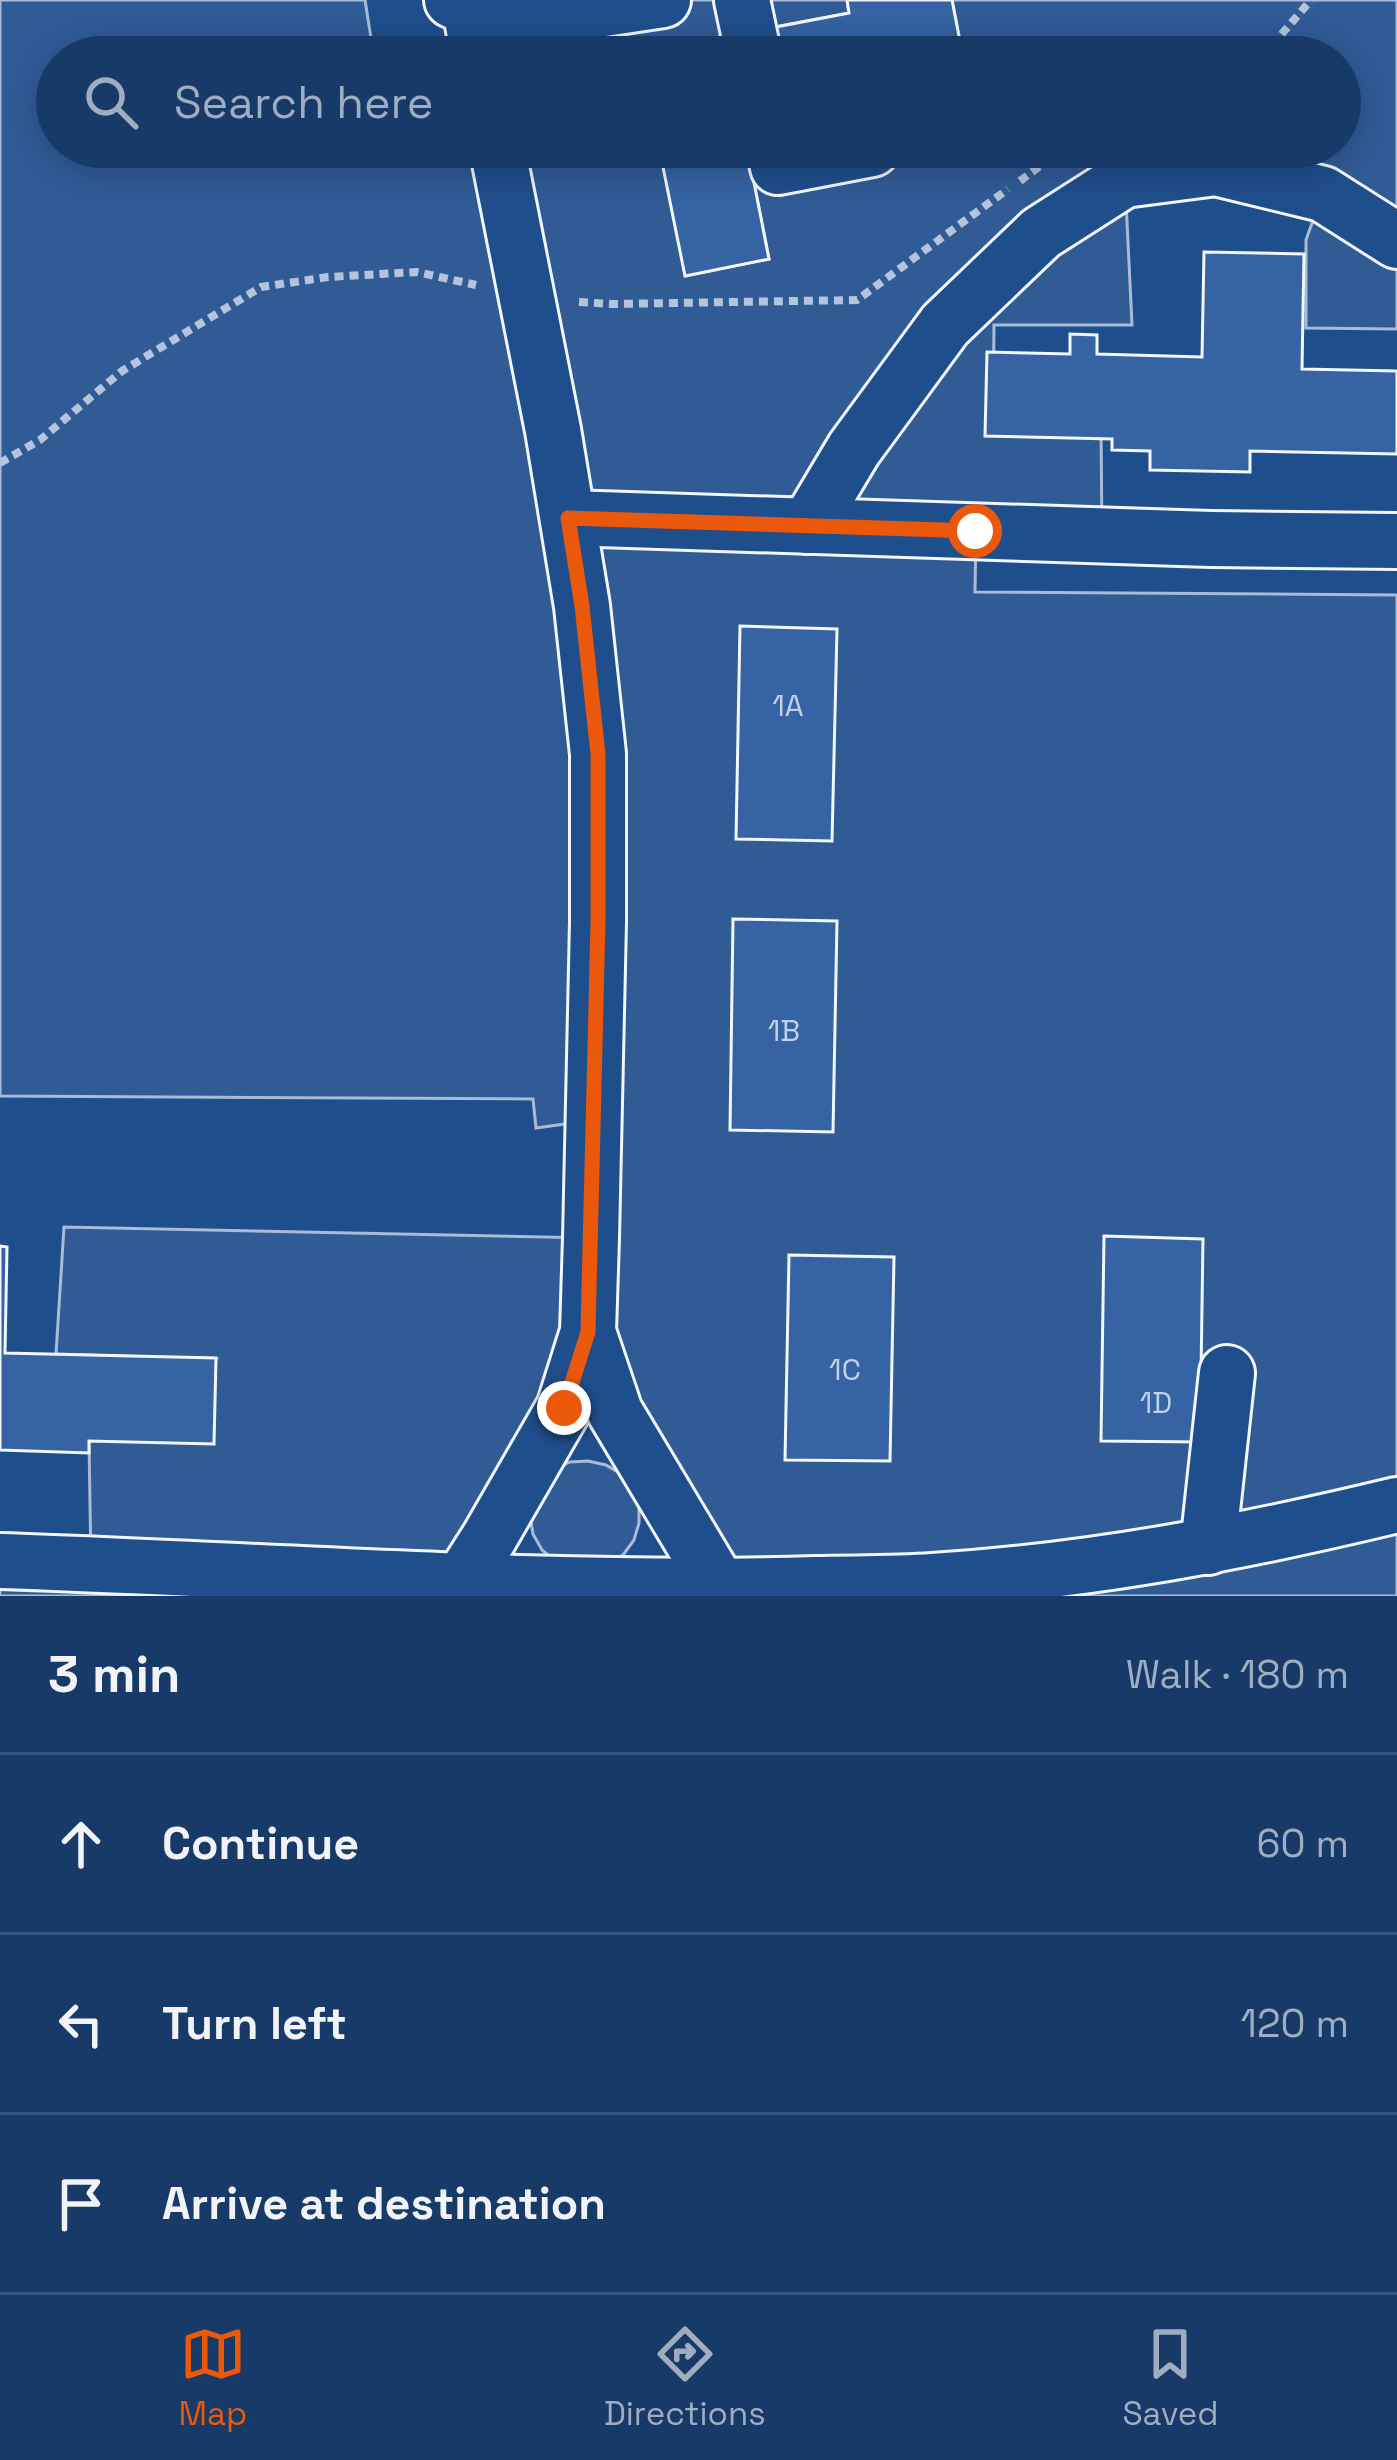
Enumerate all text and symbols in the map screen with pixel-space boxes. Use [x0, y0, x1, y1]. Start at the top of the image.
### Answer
search box [36, 36, 1361, 168]
icon: search [78, 69, 144, 135]
text: Search here [174, 74, 433, 131]
route start [948, 504, 1002, 558]
house number: 1A [772, 686, 804, 725]
house number: 1B [768, 1011, 800, 1050]
house number: 1C [829, 1350, 861, 1389]
route end [537, 1381, 591, 1435]
house number: 1D [1140, 1383, 1172, 1422]
text: 3 min [48, 1642, 181, 1707]
text: Walk · 180 m [1126, 1650, 1349, 1699]
icon: ahead [48, 1811, 114, 1877]
text: Continue [162, 1815, 359, 1872]
text: 60 m [1257, 1819, 1349, 1868]
icon: left [48, 1991, 114, 2057]
text: Turn left [162, 1995, 347, 2052]
text: 120 m [1241, 1999, 1349, 2048]
icon: arrive [48, 2171, 114, 2237]
text: Arrive at destination [162, 2175, 606, 2232]
tab: Map [178, 2321, 247, 2435]
tab: Directions [604, 2321, 766, 2435]
tab: Saved [1122, 2321, 1219, 2435]

